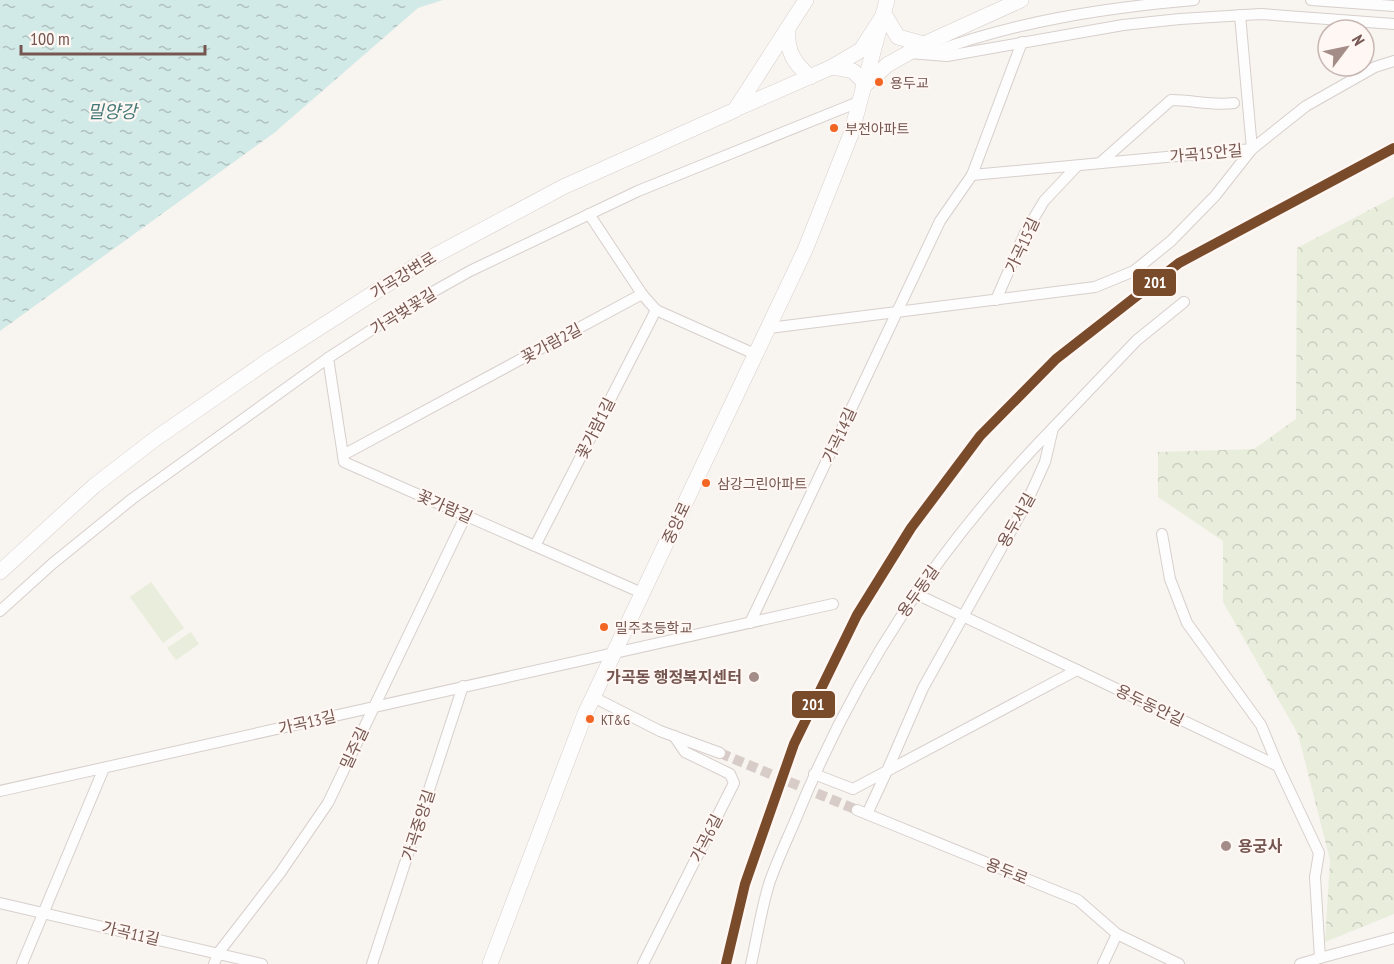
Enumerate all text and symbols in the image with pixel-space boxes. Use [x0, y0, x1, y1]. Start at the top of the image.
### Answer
scale bar [21, 18, 206, 56]
north arrow [1316, 18, 1376, 78]
text: 100 m [30, 27, 70, 50]
text: N [1348, 31, 1369, 49]
place label: 용두교 [890, 74, 929, 92]
marker: 용두교 [873, 76, 885, 88]
water label: 밀양강 [87, 100, 139, 123]
place label: 부전아파트 [845, 120, 910, 138]
marker: 부전아파트 [828, 122, 840, 134]
street label: 가곡15안길 [1169, 140, 1243, 166]
street label: 가곡15길 [1001, 214, 1043, 276]
street label: 가곡강변로 [366, 247, 440, 303]
line badge: 201 [1132, 268, 1177, 297]
text: 201 [1144, 272, 1166, 292]
street label: 가곡벚꽃길 [366, 283, 440, 339]
street label: 꽃가람2길 [517, 319, 585, 367]
street label: 꽃가람1길 [571, 394, 619, 462]
street label: 가곡14길 [818, 404, 860, 466]
place label: 삼강그린아파트 [717, 475, 807, 493]
marker: 삼강그린아파트 [700, 477, 712, 489]
street label: 꽃가람길 [414, 485, 476, 527]
street label: 용두서길 [993, 489, 1039, 551]
street label: 중앙로 [658, 499, 695, 547]
street label: 용두동길 [893, 561, 943, 621]
place label: 밀주초등학교 [615, 619, 692, 637]
marker: 밀주초등학교 [598, 621, 610, 633]
place label: 가곡동 행정복지센터 [606, 667, 742, 687]
marker: 가곡동 행정복지센터 [747, 670, 761, 684]
street label: 용두동안길 [1113, 680, 1187, 730]
line badge: 201 [791, 690, 836, 719]
text: 201 [802, 694, 824, 714]
street label: 가곡13길 [276, 706, 338, 738]
place label: KT&G [601, 711, 630, 729]
marker: KT&G [584, 713, 596, 725]
street label: 밀주길 [336, 724, 372, 772]
street label: 가곡중앙길 [397, 787, 439, 863]
street label: 가곡6길 [685, 811, 727, 865]
place label: 용궁사 [1238, 836, 1282, 856]
marker: 용궁사 [1219, 839, 1233, 853]
street label: 용두로 [983, 853, 1031, 889]
street label: 가곡11길 [100, 917, 162, 949]

